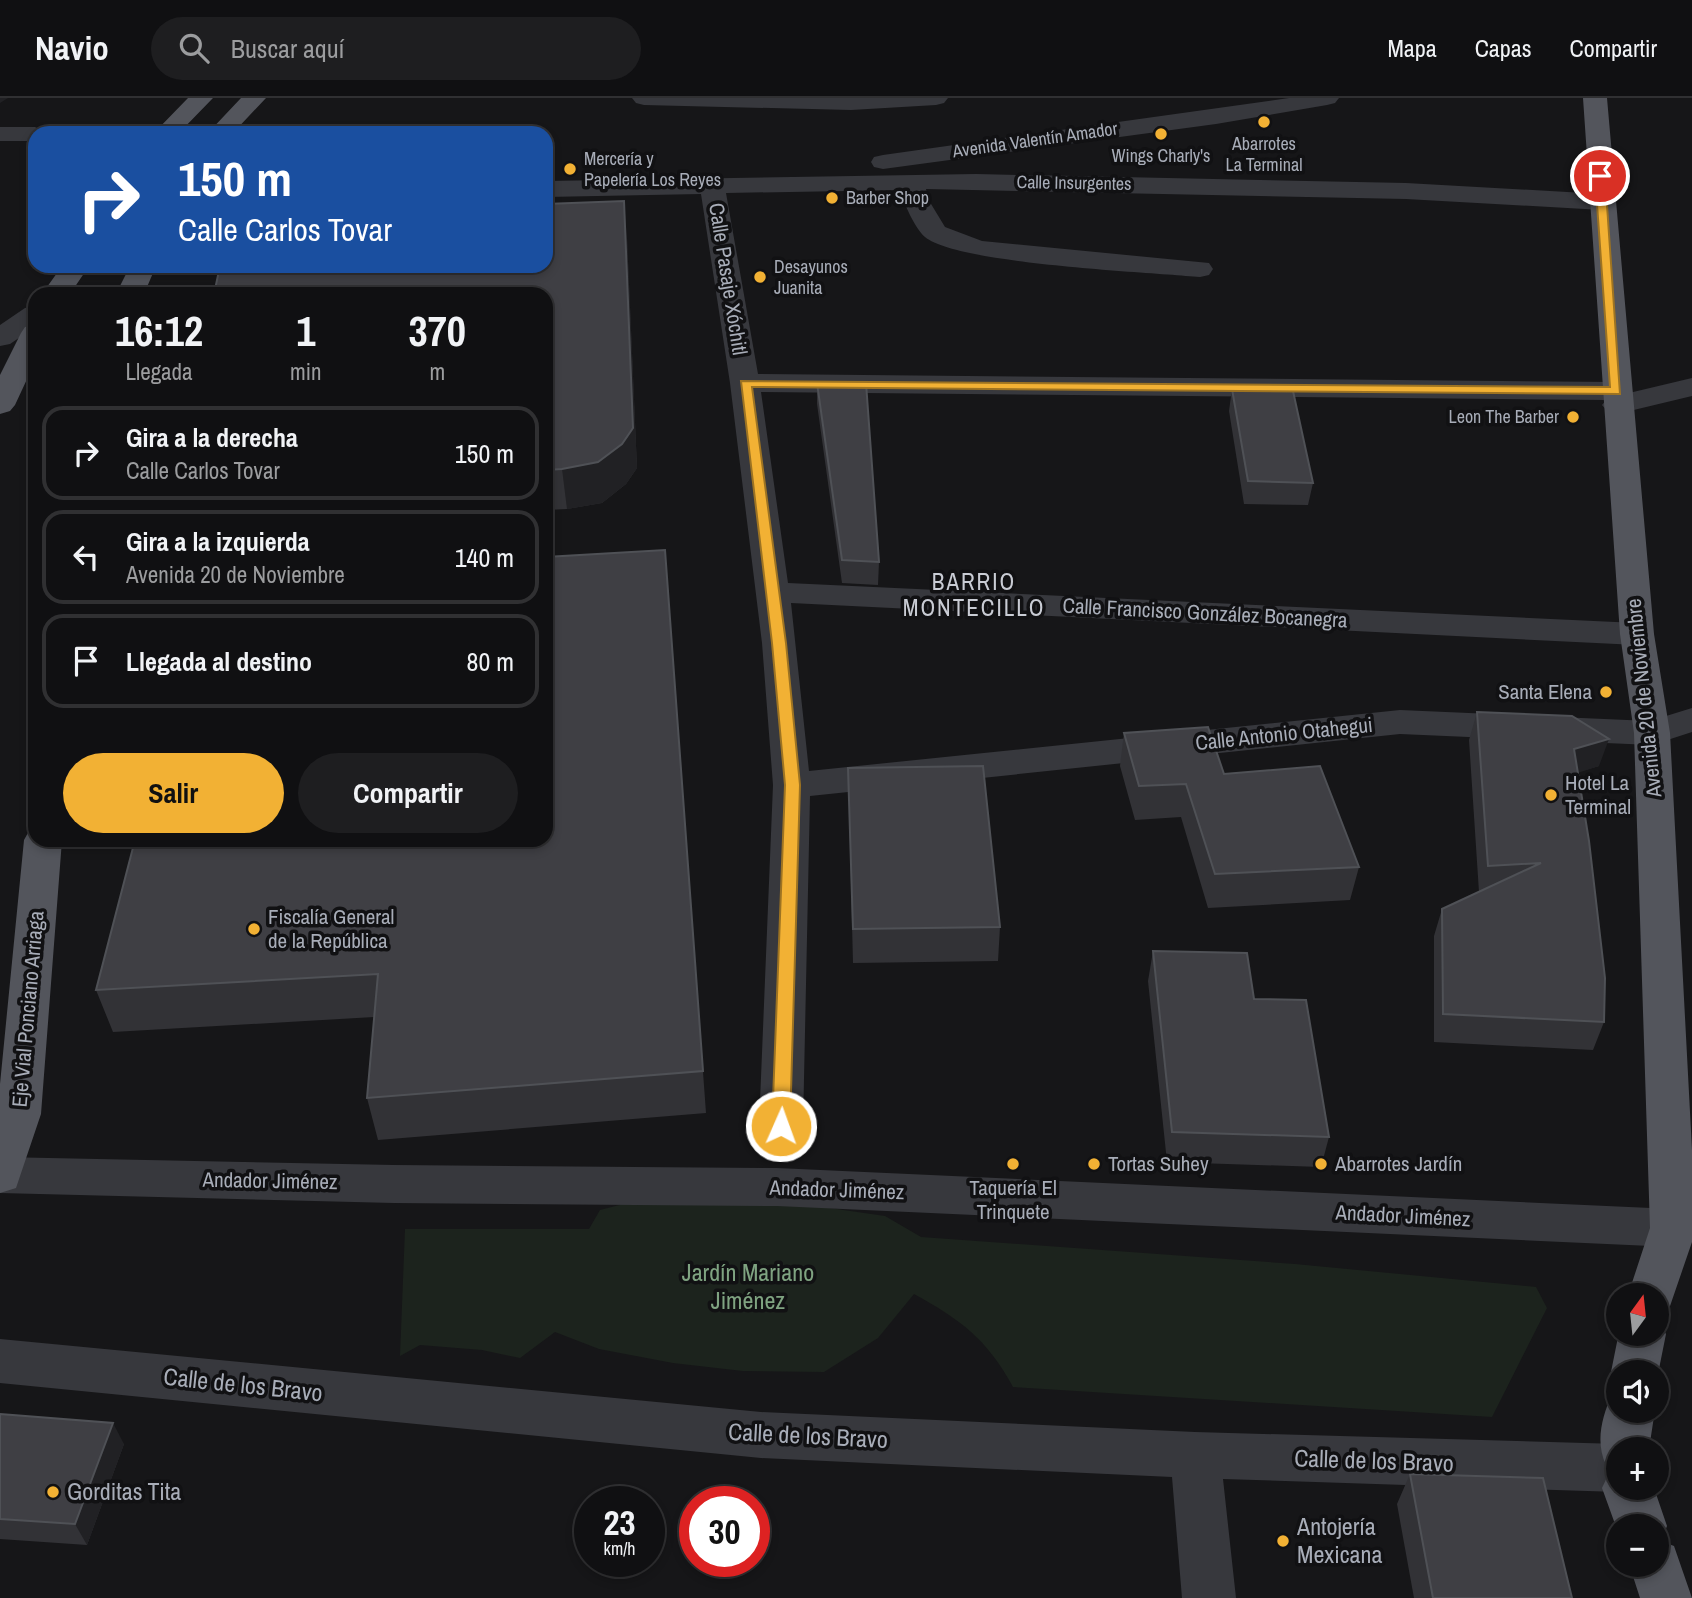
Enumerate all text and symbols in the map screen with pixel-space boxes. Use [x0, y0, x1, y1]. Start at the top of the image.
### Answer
search box [151, 17, 641, 80]
text: Navio [35, 26, 109, 70]
icon: search [175, 29, 213, 67]
text: Buscar aquí [231, 31, 344, 66]
text: Mapa [1387, 32, 1437, 64]
text: Capas [1475, 32, 1532, 64]
text: Compartir [1570, 32, 1657, 64]
marker: Abarrotes La Terminal [1256, 114, 1272, 130]
street label: Avenida Valentín Amador [950, 116, 1119, 164]
marker: Wings Charly's [1153, 126, 1169, 142]
place label: Abarrotes La Terminal [1226, 131, 1302, 177]
place label: Wings Charly's [1112, 143, 1210, 168]
text: 150 m [178, 145, 292, 211]
place label: Mercería y Papelería Los Reyes [584, 146, 721, 192]
pin [1570, 146, 1630, 206]
icon: right [63, 154, 154, 245]
icon: arrive [1581, 157, 1619, 195]
marker: Mercería y Papelería Los Reyes [562, 161, 578, 177]
street label: Calle Insurgentes [1016, 169, 1132, 196]
place label: Barber Shop [846, 185, 929, 210]
marker: Barber Shop [824, 190, 840, 206]
street label: Calle Pasaje Xóchitl [702, 201, 755, 357]
text: Calle Carlos Tovar [178, 208, 392, 251]
place label: Desayunos Juanita [774, 254, 848, 300]
marker: Desayunos Juanita [752, 269, 768, 285]
text: 16:12 [115, 303, 203, 359]
text: 1 [296, 303, 315, 359]
text: 370 [409, 303, 466, 359]
text: Llegada [125, 356, 193, 387]
text: min [290, 356, 322, 387]
text: m [429, 356, 445, 387]
place label: Leon The Barber [1448, 404, 1559, 429]
marker: Leon The Barber [1565, 409, 1581, 425]
text: Gira a la derecha [126, 420, 298, 455]
icon: right [67, 434, 105, 472]
text: 150 m [455, 436, 514, 471]
text: Calle Carlos Tovar [126, 455, 280, 486]
text: Gira a la izquierda [126, 524, 310, 559]
icon: left [67, 538, 105, 576]
text: 140 m [455, 540, 514, 575]
text: Avenida 20 de Noviembre [126, 559, 345, 590]
district label: BARRIO MONTECILLO [903, 566, 1045, 623]
street label: Calle Francisco González Bocanegra [1062, 591, 1349, 634]
street label: Avenida 20 de Noviembre [1619, 597, 1668, 800]
icon: arrive [67, 642, 105, 680]
text: Llegada al destino [126, 644, 312, 679]
text: 80 m [467, 644, 514, 679]
place label: Santa Elena [1498, 677, 1592, 706]
marker: Santa Elena [1598, 684, 1614, 700]
street label: Calle Antonio Otahegui [1194, 710, 1374, 757]
button: Salir [63, 753, 284, 833]
button: Compartir [298, 753, 518, 833]
place label: Hotel La Terminal [1565, 768, 1631, 821]
marker: Hotel La Terminal [1543, 787, 1559, 803]
place label: Fiscalía General de la República [268, 902, 394, 955]
street label: Eje Vial Ponciano Arriaga [4, 909, 51, 1108]
marker: Fiscalía General de la República [246, 921, 262, 937]
position arrow [744, 1089, 818, 1163]
place label: Tortas Suhey [1108, 1149, 1209, 1178]
place label: Abarrotes Jardín [1334, 1149, 1462, 1178]
marker: Taquería El Trinquete [1005, 1156, 1021, 1172]
marker: Tortas Suhey [1086, 1156, 1102, 1172]
marker: Abarrotes Jardín [1313, 1156, 1329, 1172]
street label: Andador Jiménez [201, 1165, 338, 1196]
street label: Andador Jiménez [768, 1173, 905, 1206]
place label: Taquería El Trinquete [969, 1173, 1057, 1226]
street label: Andador Jiménez [1334, 1197, 1472, 1234]
park label: Jardín Mariano Jiménez [682, 1256, 814, 1316]
north arrow [1606, 1283, 1670, 1346]
map controls [1606, 1283, 1669, 1577]
street label: Calle de los Bravo [162, 1360, 324, 1408]
button: sound [1606, 1360, 1669, 1423]
street label: Calle de los Bravo [727, 1415, 889, 1455]
button: + [1606, 1437, 1669, 1500]
street label: Calle de los Bravo [1294, 1441, 1454, 1479]
place label: Gorditas Tita [67, 1475, 181, 1507]
marker: Gorditas Tita [45, 1484, 61, 1500]
speed limit sign: 30 [679, 1486, 770, 1577]
text: 23 [604, 1499, 635, 1546]
place label: Antojería Mexicana [1296, 1510, 1382, 1570]
button: − [1606, 1514, 1669, 1577]
marker: Antojería Mexicana [1275, 1533, 1291, 1549]
text: km/h [604, 1536, 636, 1561]

